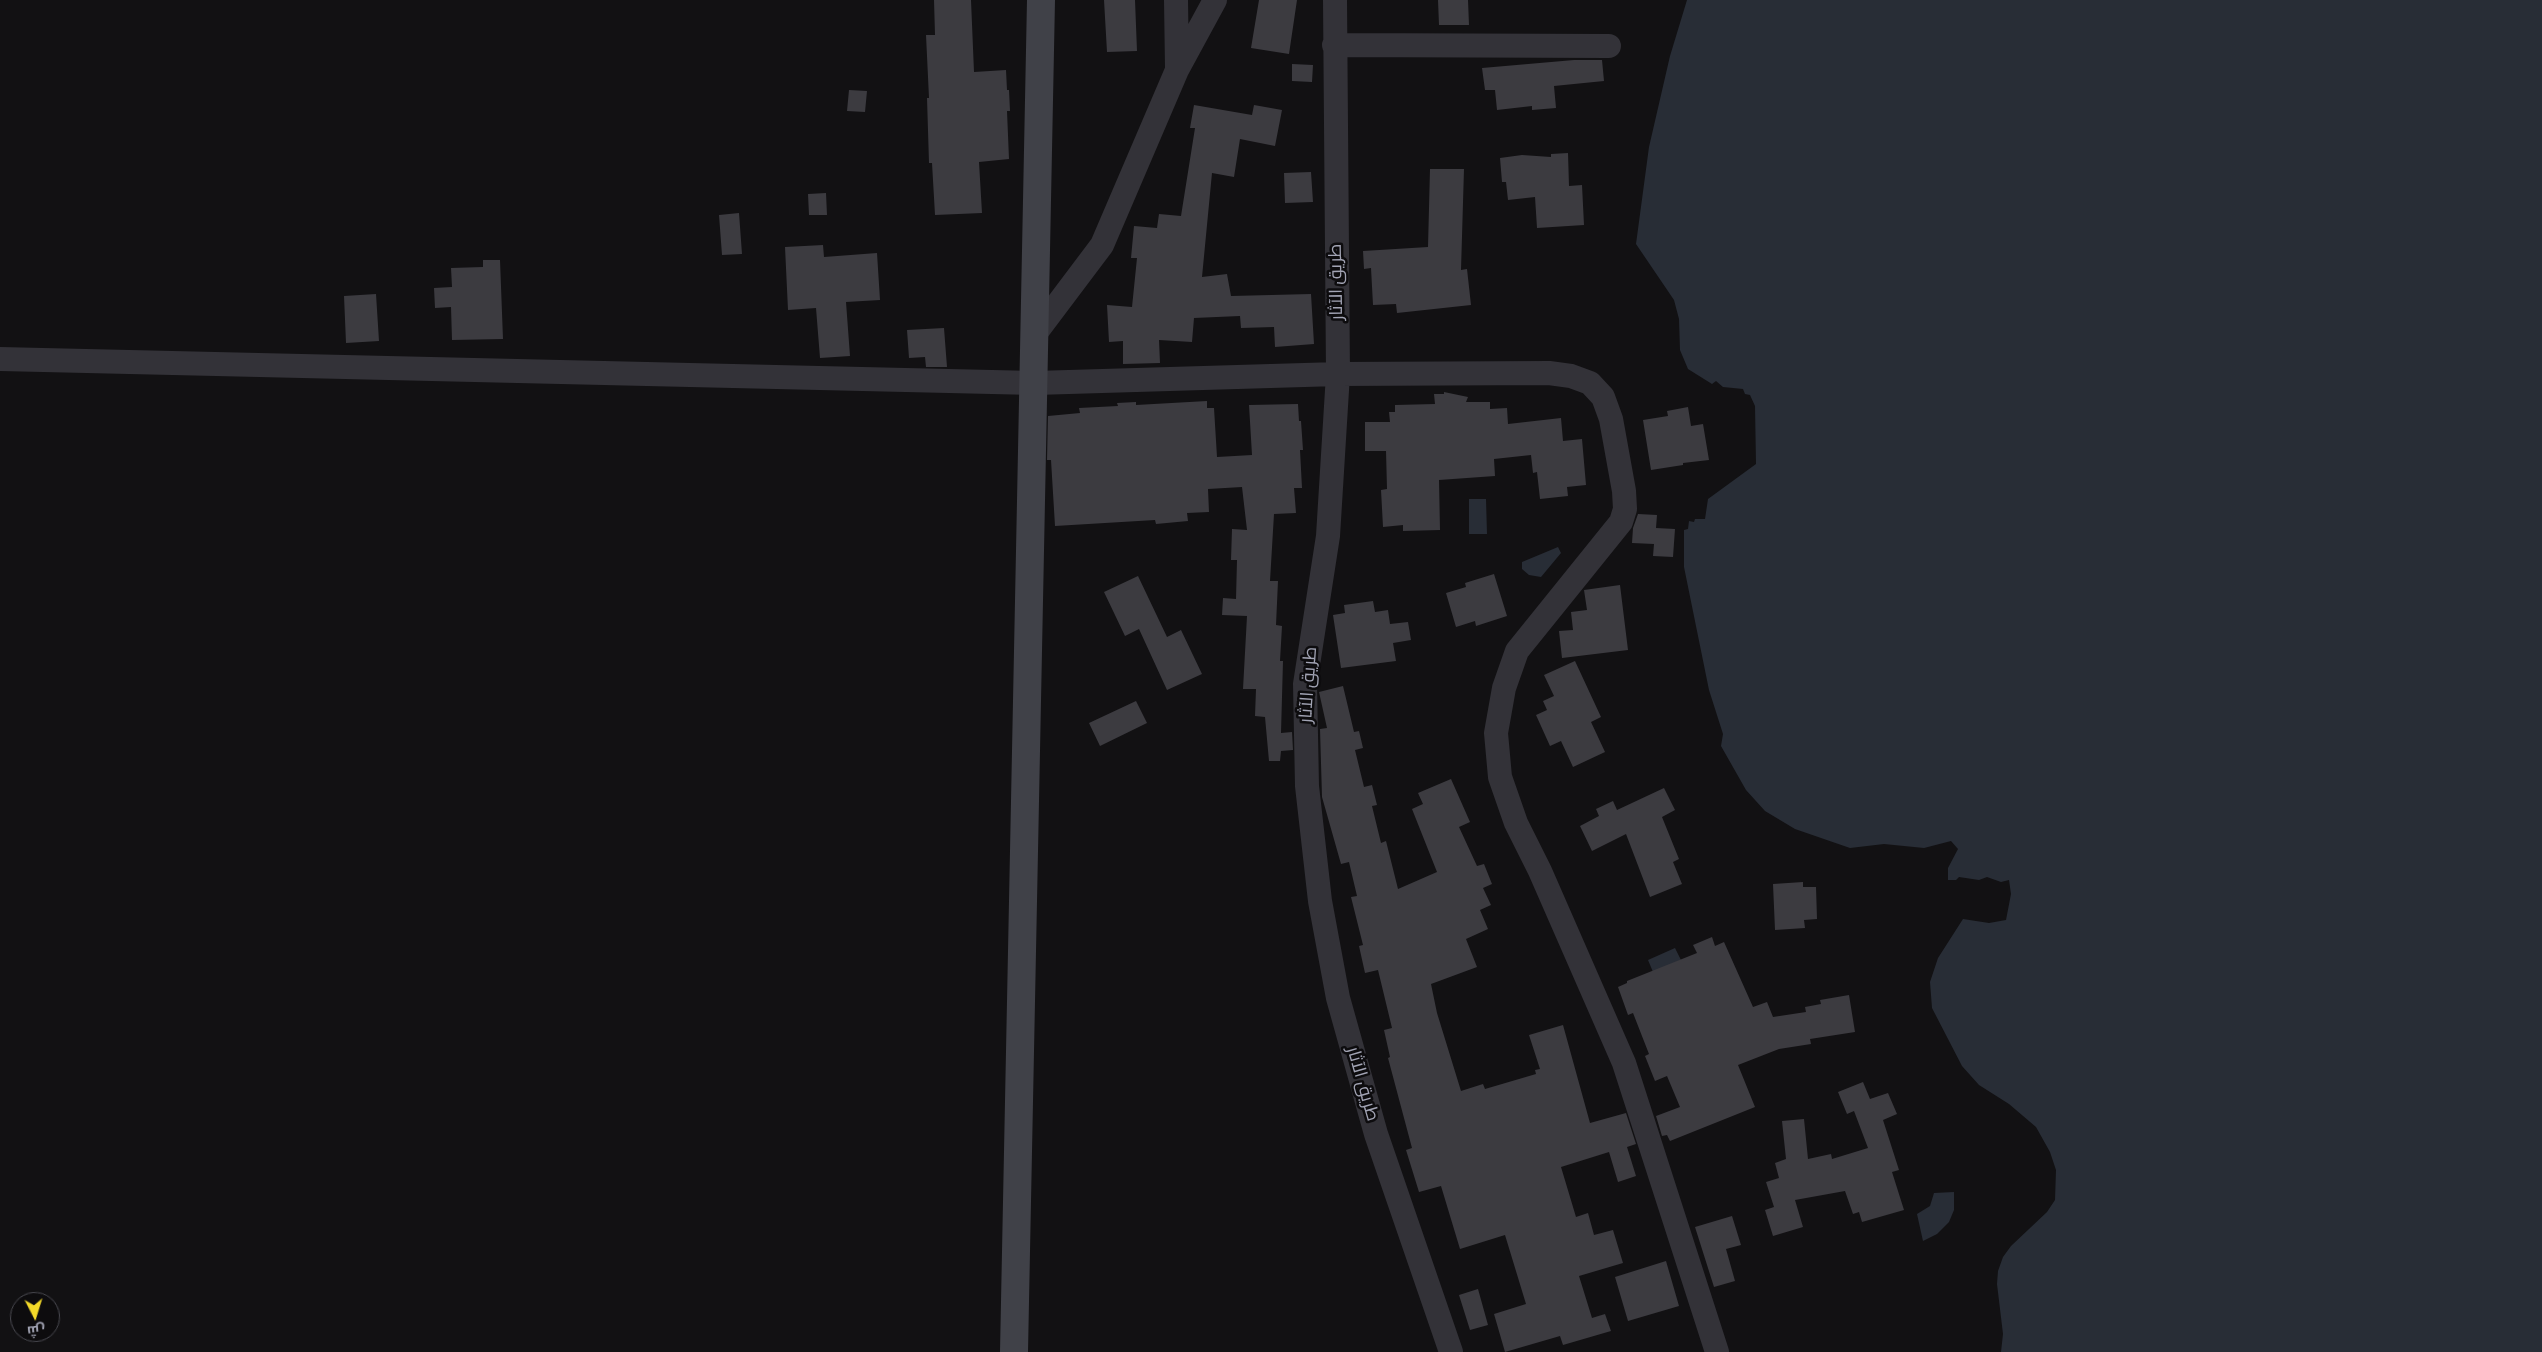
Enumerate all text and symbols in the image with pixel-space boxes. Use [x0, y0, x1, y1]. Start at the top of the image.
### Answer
street label: طريق الآثار [1326, 244, 1348, 320]
street label: طريق الآثار [1296, 646, 1322, 724]
street label: طريق الآثار [1341, 1044, 1383, 1124]
north arrow [10, 1292, 60, 1342]
text: ش [27, 1322, 46, 1340]

